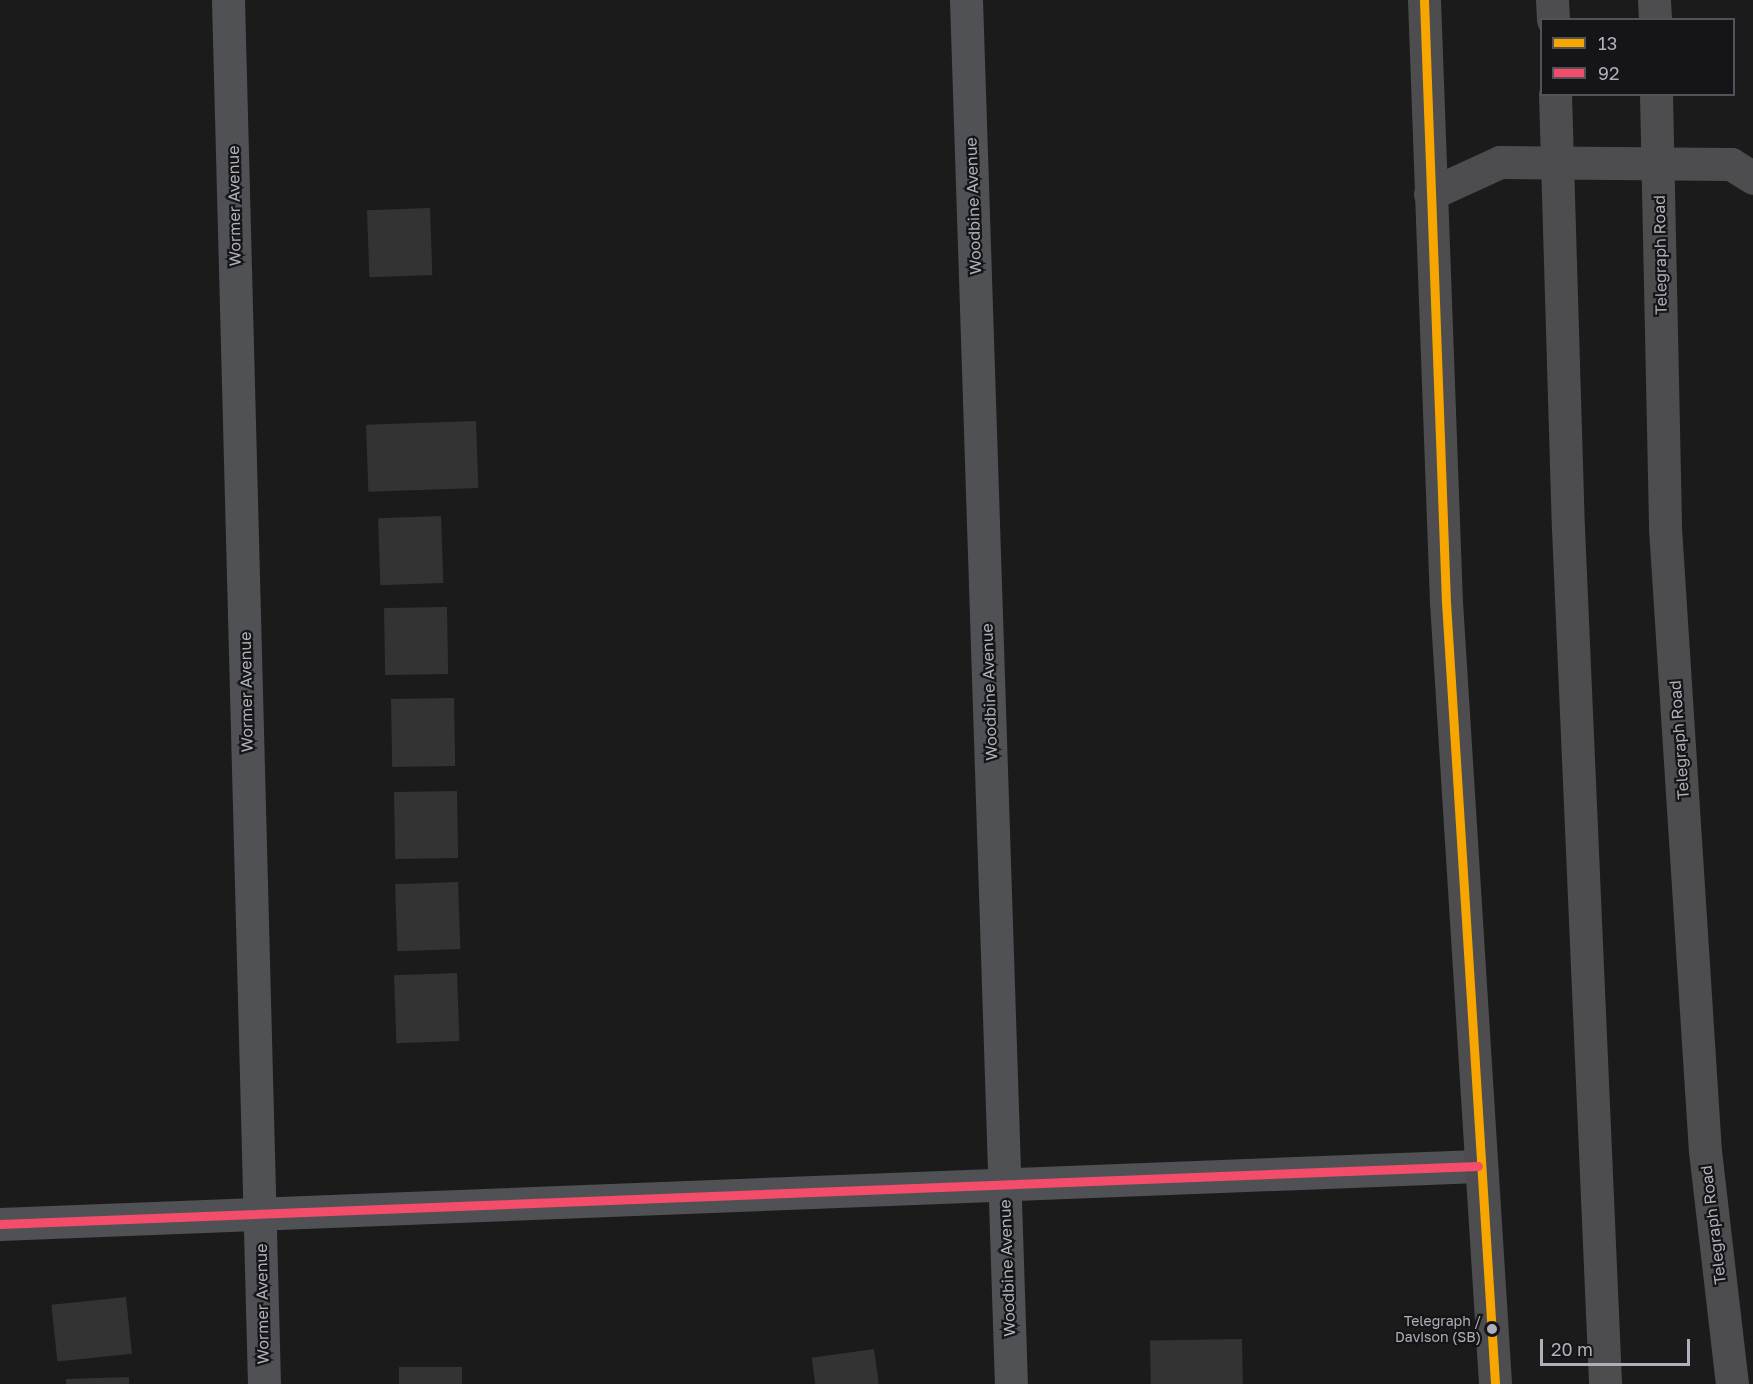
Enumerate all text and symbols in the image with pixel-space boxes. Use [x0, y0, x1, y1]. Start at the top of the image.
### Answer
legend [1540, 18, 1735, 96]
text: 13 [1598, 32, 1617, 54]
text: 92 [1598, 62, 1619, 84]
street label: Woodbine Avenue [961, 137, 985, 275]
street label: Wormer Avenue [223, 145, 245, 267]
street label: Telegraph Road [1649, 195, 1671, 315]
street label: Woodbine Avenue [977, 623, 1001, 761]
street label: Wormer Avenue [235, 631, 257, 753]
street label: Telegraph Road [1665, 680, 1693, 800]
street label: Telegraph Road [1696, 1164, 1730, 1286]
street label: Woodbine Avenue [995, 1199, 1019, 1337]
street label: Wormer Avenue [251, 1243, 273, 1365]
place label: Telegraph / Davison (SB) [1395, 1313, 1481, 1346]
marker: Telegraph / Davison (SB) [1486, 1323, 1498, 1335]
scale bar [1543, 1327, 1693, 1365]
text: 20 m [1551, 1338, 1593, 1360]

